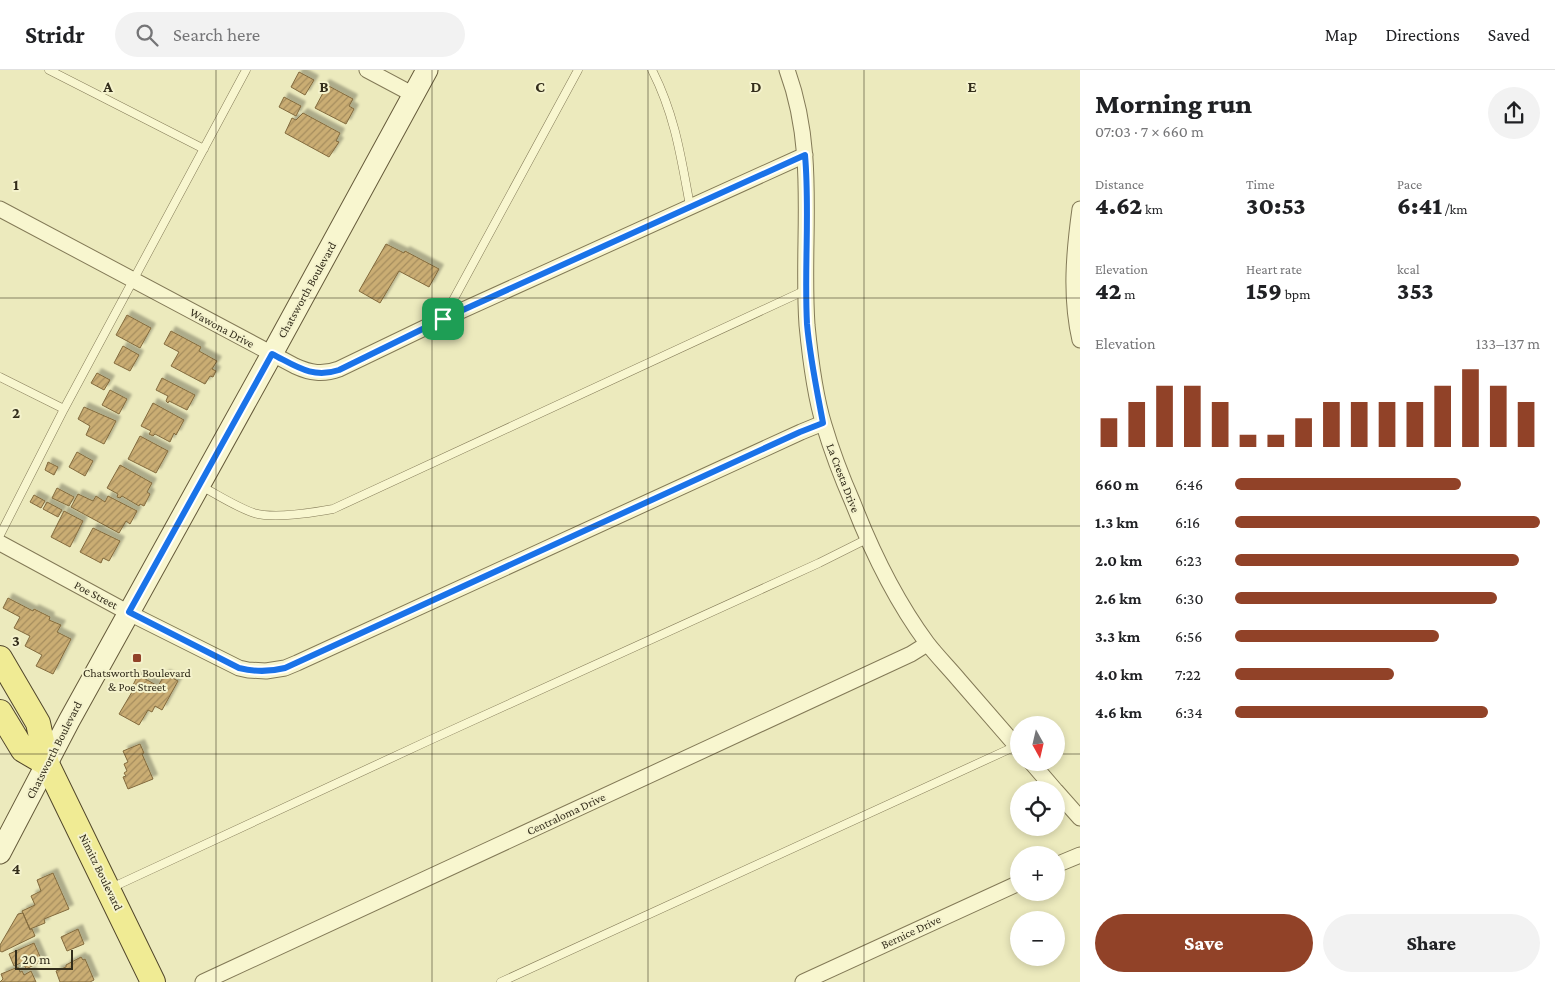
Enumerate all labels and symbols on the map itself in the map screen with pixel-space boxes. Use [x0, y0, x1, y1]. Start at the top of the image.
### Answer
text: A [102, 78, 113, 95]
text: B [319, 78, 329, 95]
text: C [535, 78, 545, 95]
text: D [750, 78, 762, 95]
text: E [967, 78, 977, 95]
text: 1 [13, 176, 19, 193]
street label: Chatsworth Boulevard [275, 239, 340, 341]
pin [422, 298, 464, 340]
street label: Wawona Drive [187, 305, 257, 351]
text: 2 [12, 404, 20, 421]
street label: La Cresta Drive [823, 442, 863, 514]
street label: Poe Street [72, 578, 121, 613]
text: 3 [12, 632, 20, 649]
marker: Chatsworth Boulevard & Poe Street [131, 652, 143, 664]
place label: Chatsworth Boulevard & Poe Street [83, 666, 192, 694]
street label: Chatsworth Boulevard [23, 698, 85, 801]
north arrow [1010, 716, 1065, 771]
street label: Centraloma Drive [525, 790, 607, 838]
street label: Nimitz Boulevard [76, 831, 126, 913]
text: 4 [12, 860, 21, 877]
street label: Bernice Drive [879, 912, 943, 952]
scale bar [15, 947, 72, 970]

